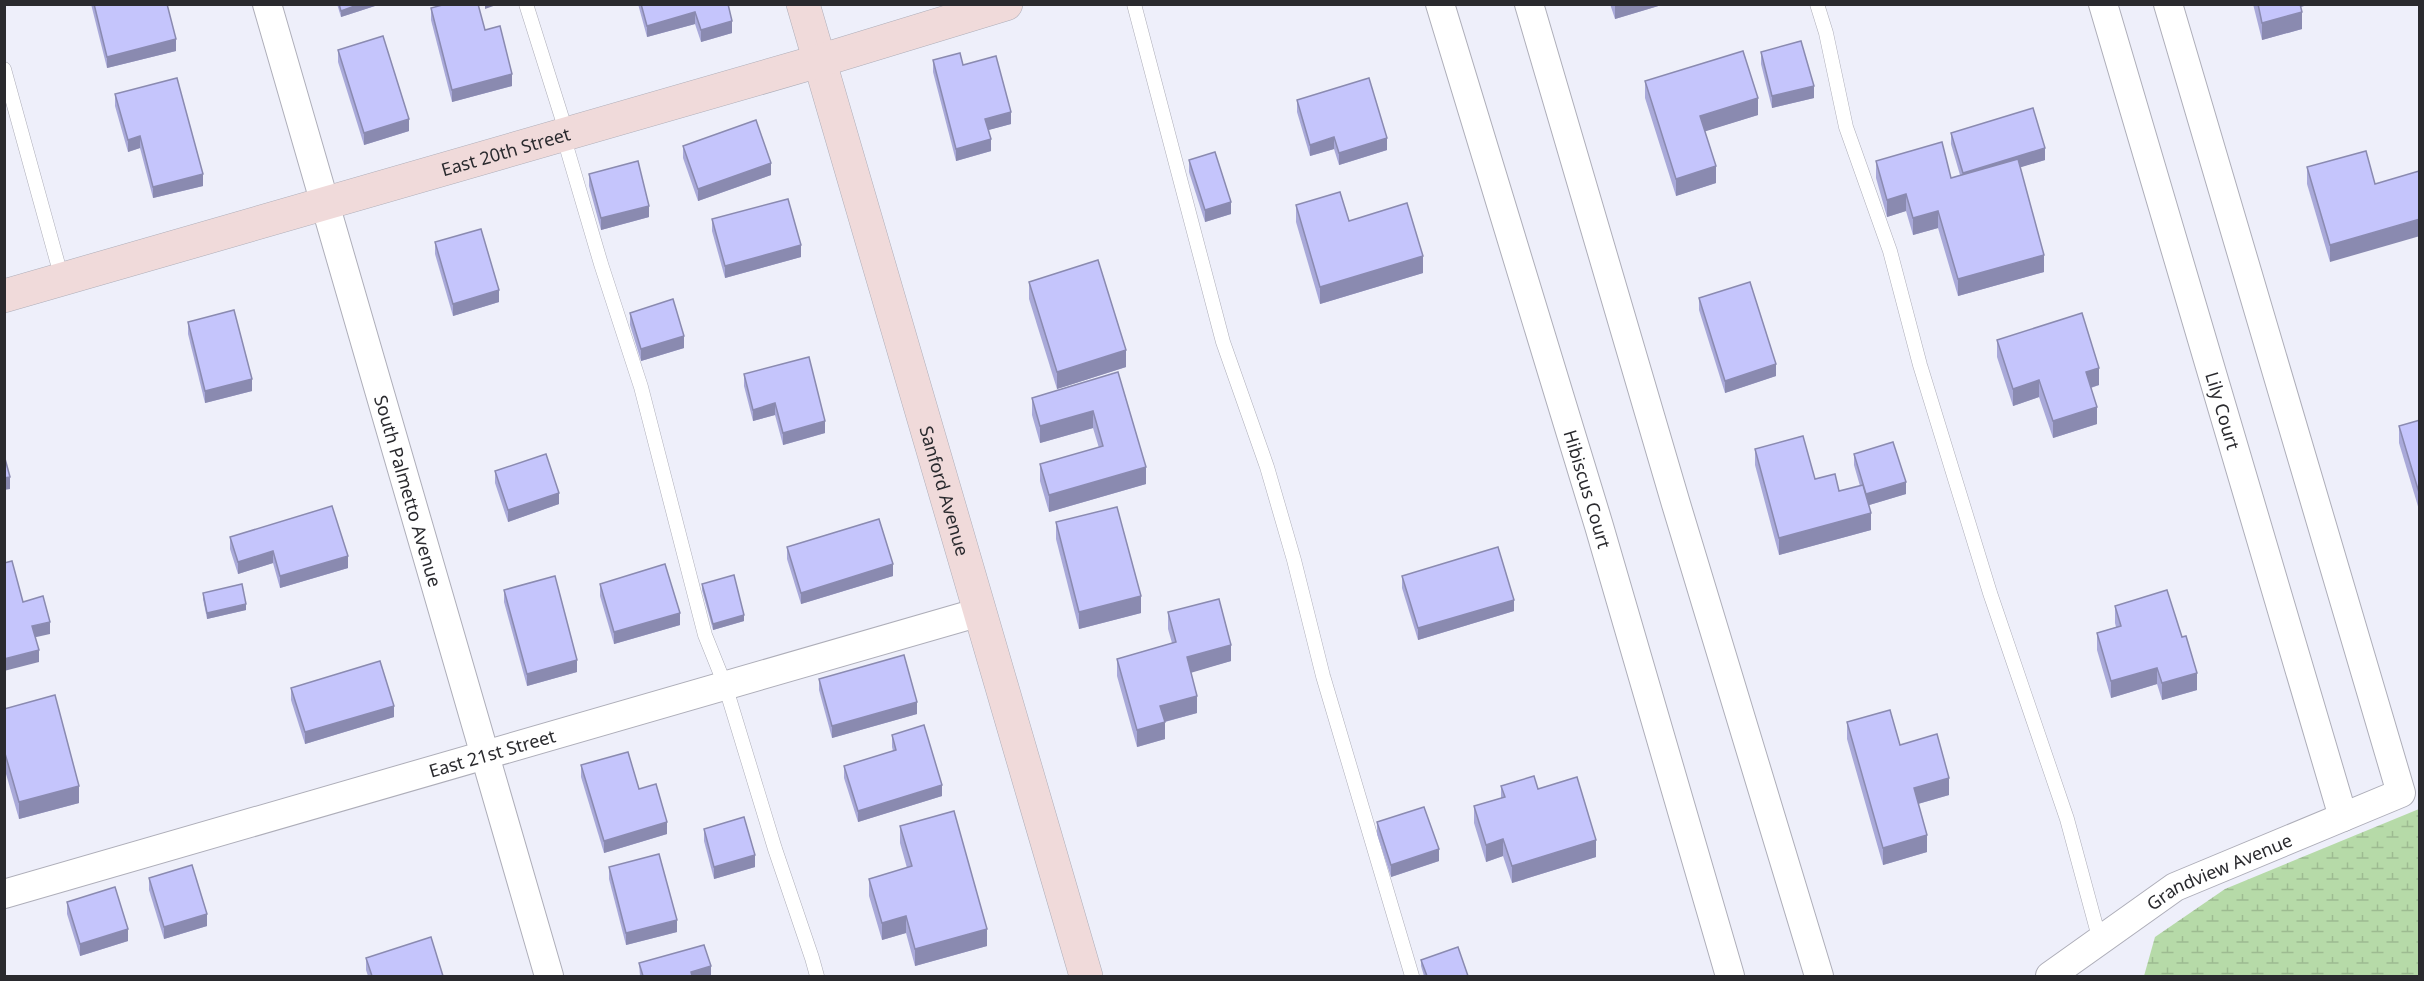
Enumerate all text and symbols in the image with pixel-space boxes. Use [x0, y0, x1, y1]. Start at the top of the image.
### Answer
street label: East 20th Street [438, 121, 573, 181]
street label: Lily Court [2200, 369, 2246, 453]
street label: South Palmetto Avenue [369, 392, 447, 590]
street label: Sanford Avenue [914, 423, 975, 559]
street label: Hibiscus Court [1558, 427, 1617, 552]
street label: East 21st Street [426, 723, 559, 783]
street label: Grandview Avenue [2142, 828, 2296, 916]

